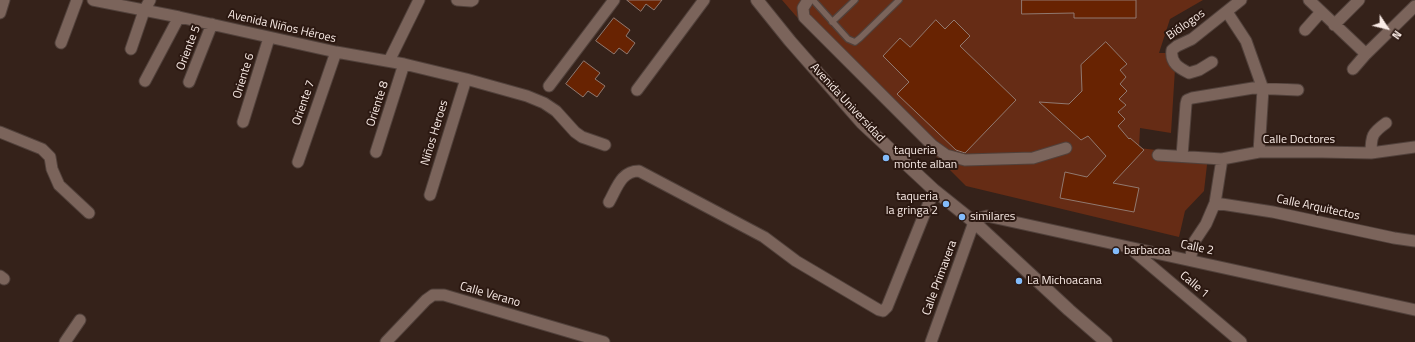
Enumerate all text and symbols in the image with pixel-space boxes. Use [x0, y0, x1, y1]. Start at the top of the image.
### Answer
street label: Biólogos [1164, 7, 1208, 43]
street label: Avenida Niños Héroes [227, 8, 337, 46]
north arrow [1367, 8, 1407, 48]
street label: Oriente 5 [174, 24, 204, 72]
text: N [1388, 27, 1406, 43]
street label: Oriente 6 [230, 52, 258, 100]
street label: Avenida Universidad [807, 61, 887, 145]
street label: Oriente 7 [290, 79, 318, 127]
street label: Oriente 8 [364, 80, 392, 128]
street label: Niños Heroes [418, 98, 452, 168]
street label: Calle Doctores [1263, 133, 1335, 147]
place label: taqueria monte alban [894, 144, 957, 172]
marker: taqueria monte alban [881, 153, 891, 163]
place label: taqueria la gringa 2 [886, 190, 938, 218]
street label: Calle Arquitectos [1275, 192, 1361, 224]
marker: taqueria la gringa 2 [941, 199, 951, 209]
place label: similares [970, 210, 1015, 224]
marker: similares [957, 212, 967, 222]
street label: Calle 2 [1179, 237, 1215, 259]
street label: Calle Primavera [920, 239, 960, 317]
place label: barbacoa [1124, 244, 1170, 258]
marker: barbacoa [1111, 246, 1121, 256]
street label: Calle 1 [1177, 269, 1211, 301]
place label: La Michoacana [1027, 274, 1102, 288]
marker: La Michoacana [1014, 276, 1024, 286]
street label: Calle Verano [458, 279, 522, 311]

